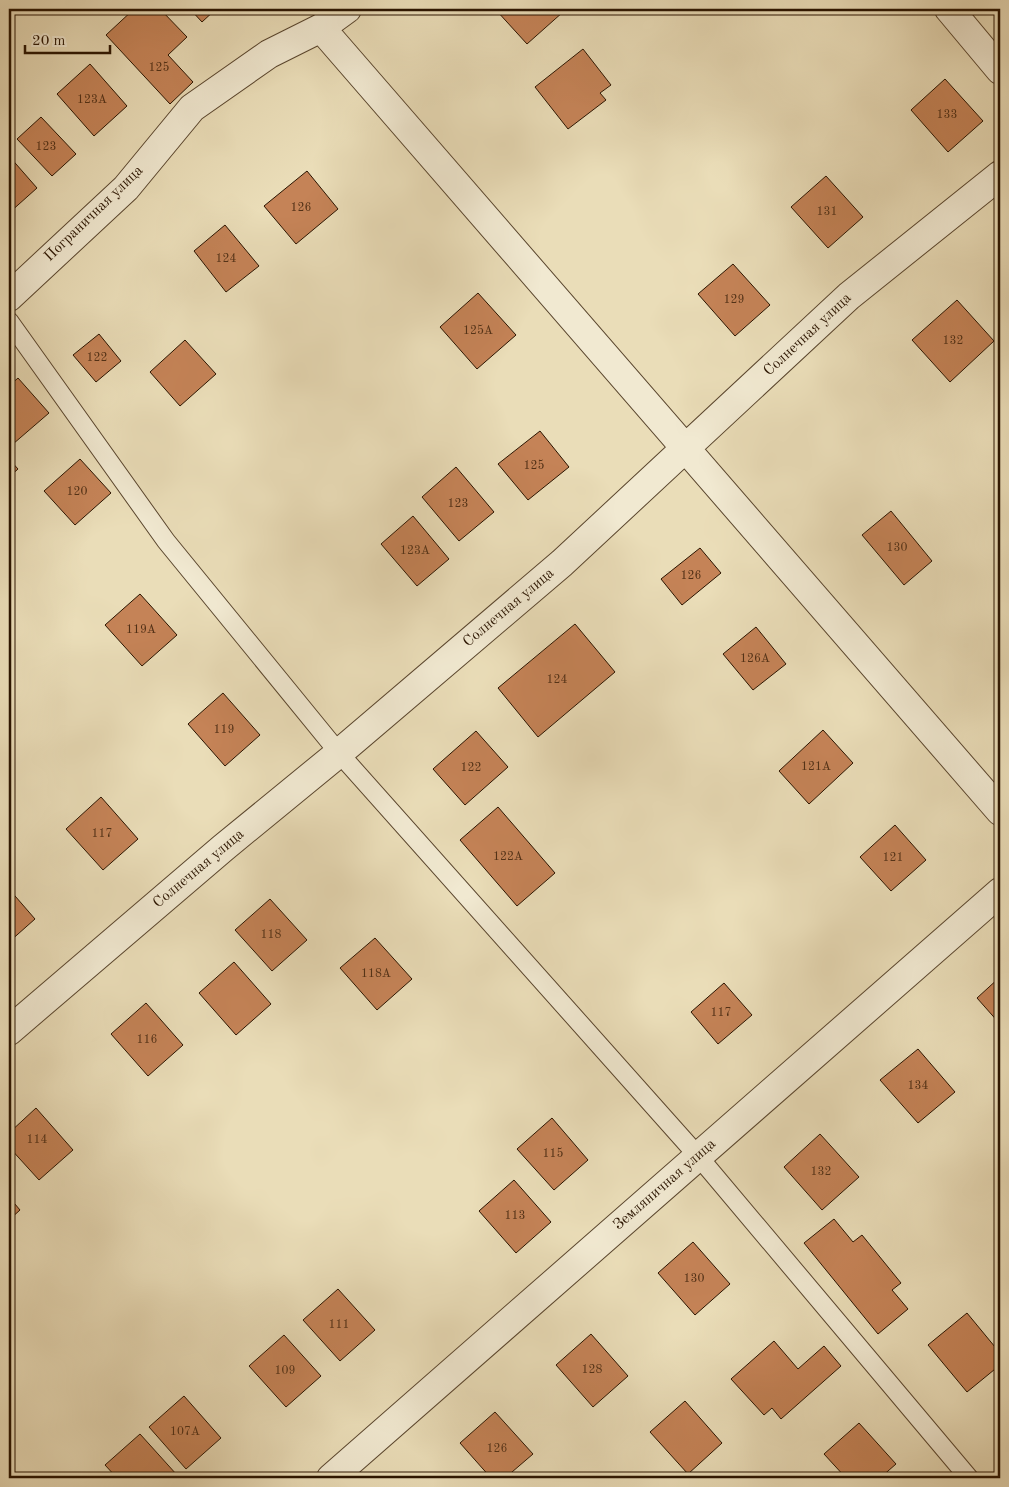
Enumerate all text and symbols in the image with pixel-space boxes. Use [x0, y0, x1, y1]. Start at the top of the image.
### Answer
scale bar [25, 22, 110, 54]
text: 20 m [32, 34, 66, 49]
house number: 125 [149, 61, 169, 74]
house number: 123А [77, 94, 107, 106]
house number: 133 [937, 109, 957, 121]
house number: 123 [36, 141, 56, 153]
street label: Пограничная улица [42, 163, 147, 265]
house number: 126 [291, 202, 311, 214]
house number: 131 [817, 206, 837, 218]
house number: 124 [216, 253, 236, 265]
street label: Солнечная улица [761, 290, 855, 379]
house number: 129 [724, 294, 744, 306]
house number: 125А [463, 324, 493, 337]
house number: 132 [943, 335, 963, 347]
house number: 122 [87, 352, 107, 364]
house number: 125 [524, 459, 544, 472]
house number: 120 [67, 486, 87, 498]
house number: 123 [448, 498, 468, 510]
house number: 130 [887, 542, 907, 554]
house number: 123А [400, 545, 430, 557]
street label: Солнечная улица [461, 565, 558, 650]
house number: 126 [681, 570, 701, 582]
house number: 119А [126, 624, 156, 636]
house number: 126А [740, 653, 770, 665]
house number: 124 [547, 674, 567, 686]
house number: 119 [214, 724, 234, 736]
house number: 121А [801, 761, 831, 773]
house number: 122 [461, 762, 481, 774]
street label: Солнечная улица [151, 826, 248, 911]
house number: 117 [92, 828, 112, 840]
house number: 122А [493, 851, 523, 863]
house number: 121 [883, 852, 903, 864]
house number: 118 [261, 929, 281, 941]
house number: 118А [361, 968, 391, 980]
house number: 117 [711, 1007, 731, 1019]
house number: 116 [137, 1034, 157, 1046]
house number: 134 [908, 1080, 928, 1092]
house number: 114 [27, 1134, 47, 1146]
street label: Земляничная улица [611, 1136, 719, 1233]
house number: 115 [543, 1147, 563, 1160]
house number: 132 [811, 1166, 831, 1178]
house number: 113 [505, 1210, 525, 1222]
house number: 130 [684, 1273, 704, 1285]
house number: 111 [329, 1319, 349, 1331]
house number: 128 [582, 1364, 602, 1376]
house number: 109 [275, 1365, 295, 1377]
house number: 107А [170, 1426, 200, 1438]
house number: 126 [487, 1443, 507, 1455]

